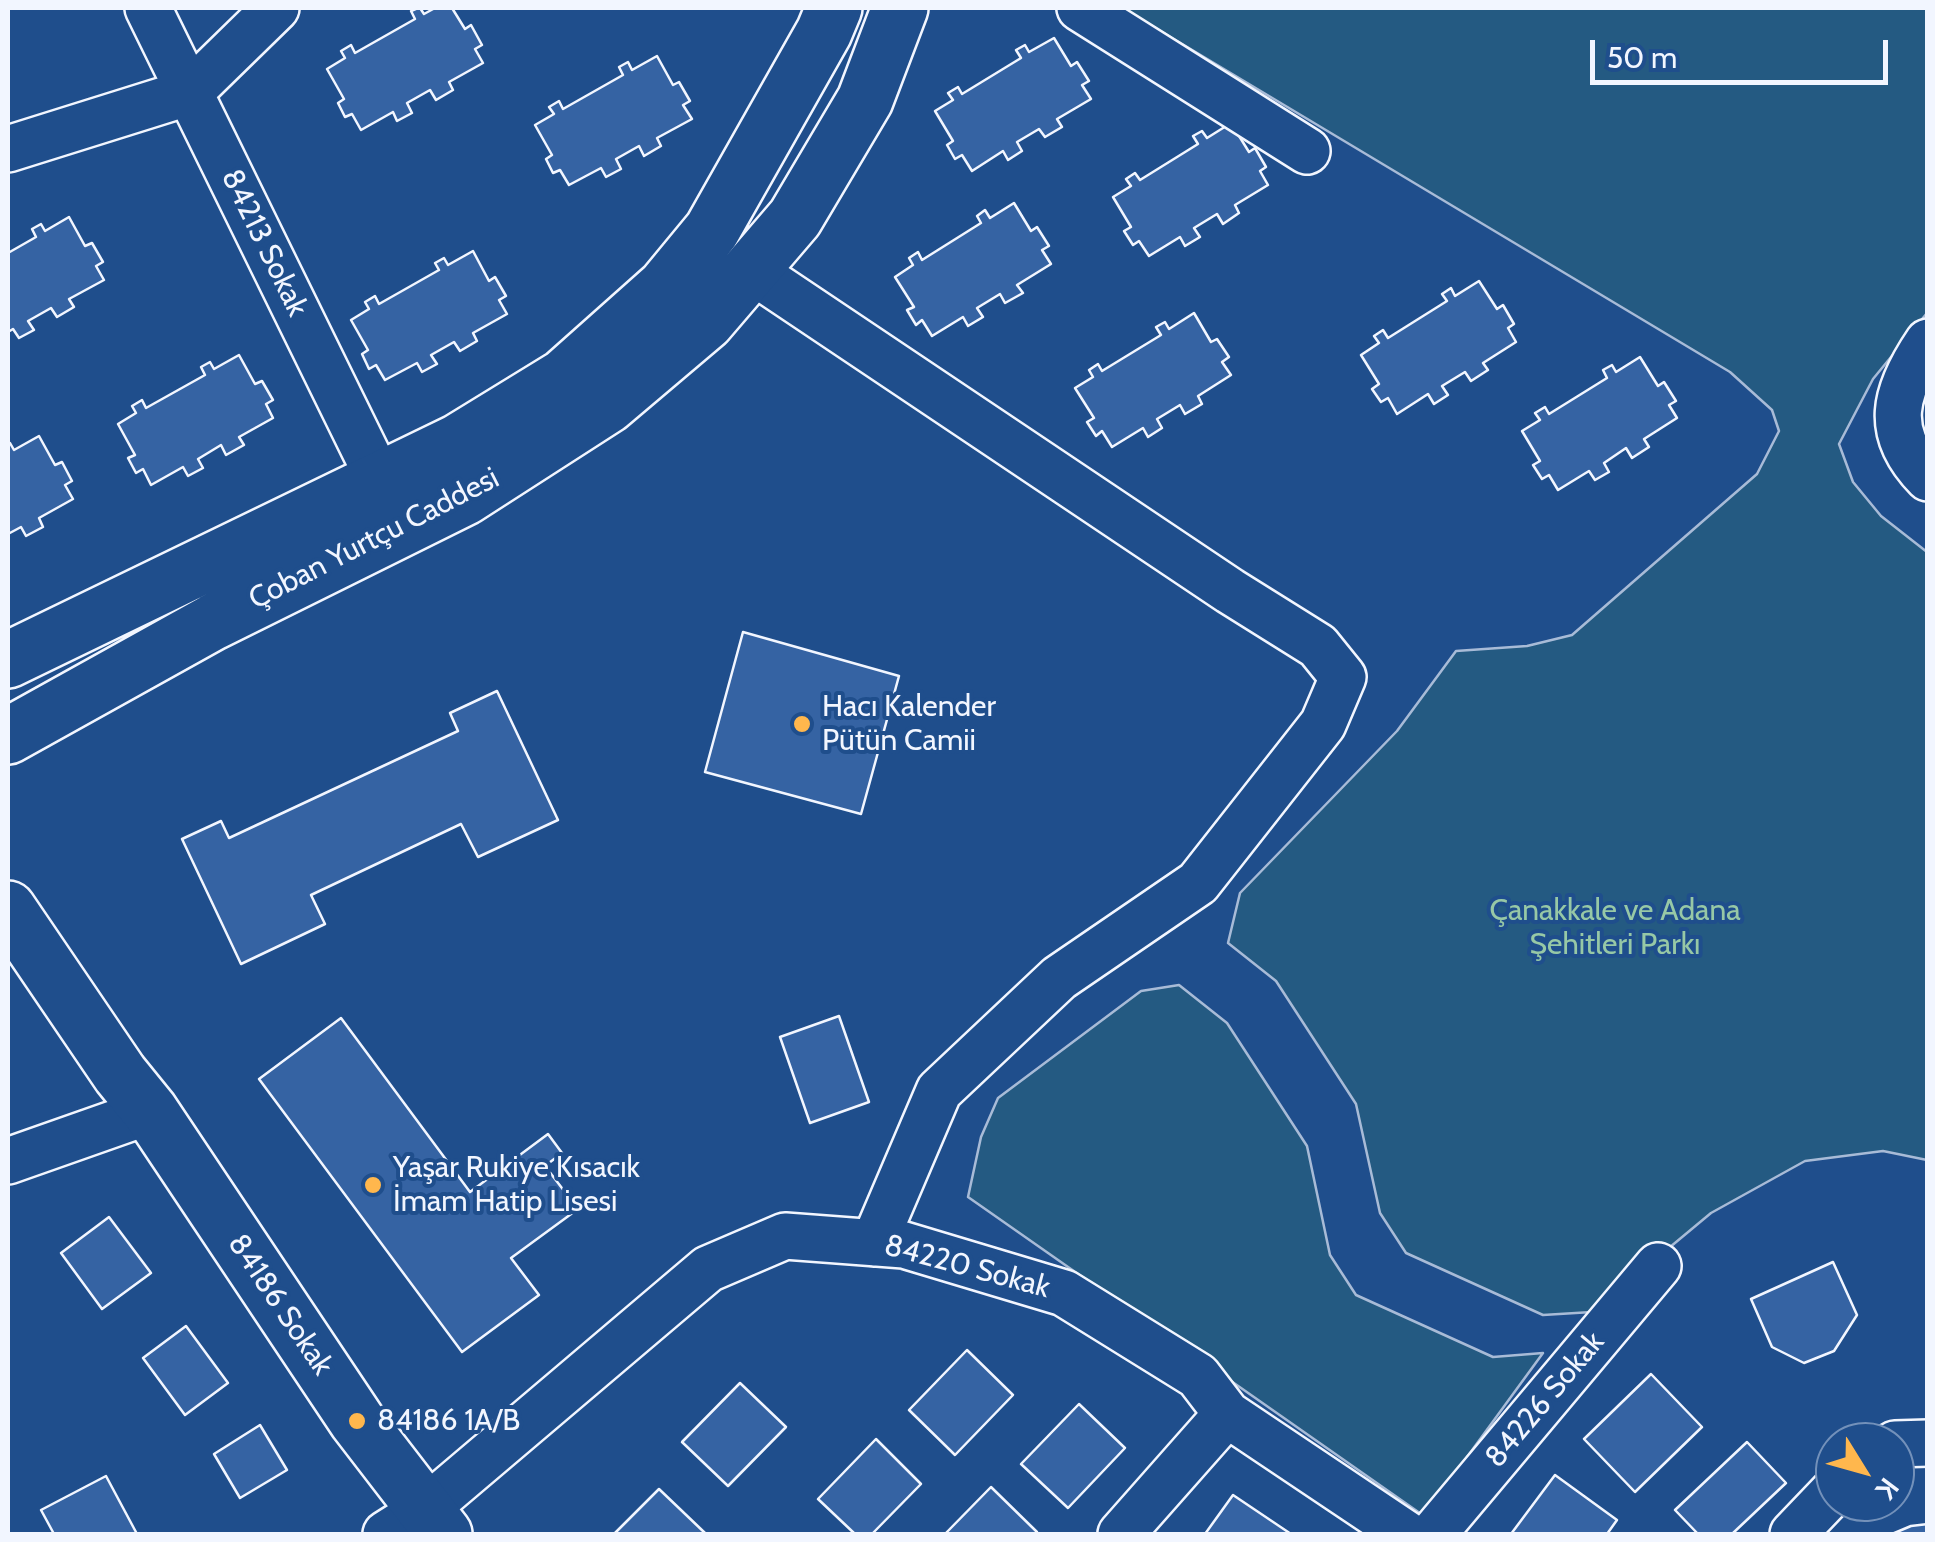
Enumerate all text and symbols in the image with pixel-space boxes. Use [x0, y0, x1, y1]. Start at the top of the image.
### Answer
scale bar [1595, 20, 1892, 82]
text: 50 m [1607, 39, 1677, 76]
street label: 84213 Sokak [213, 164, 315, 322]
street label: Çoban Yurtçu Caddesi [243, 460, 505, 618]
place label: Hacı Kalender Pütün Camii [822, 689, 996, 760]
marker: Hacı Kalender Pütün Camii [791, 713, 813, 735]
park label: Çanakkale ve Adana Şehitleri Parkı [1489, 893, 1741, 964]
place label: Yaşar Rukiye Kısacık İmam Hatip Lisesi [393, 1150, 640, 1220]
marker: Yaşar Rukiye Kısacık İmam Hatip Lisesi [362, 1174, 384, 1196]
street label: 84186 Sokak [220, 1228, 340, 1382]
street label: 84220 Sokak [880, 1228, 1054, 1306]
street label: 84226 Sokak [1478, 1325, 1612, 1475]
place label: 84186 1A/B [377, 1403, 520, 1439]
marker: 84186 1A/B [346, 1410, 368, 1432]
north arrow [1815, 1422, 1915, 1522]
text: K [1869, 1472, 1906, 1506]

